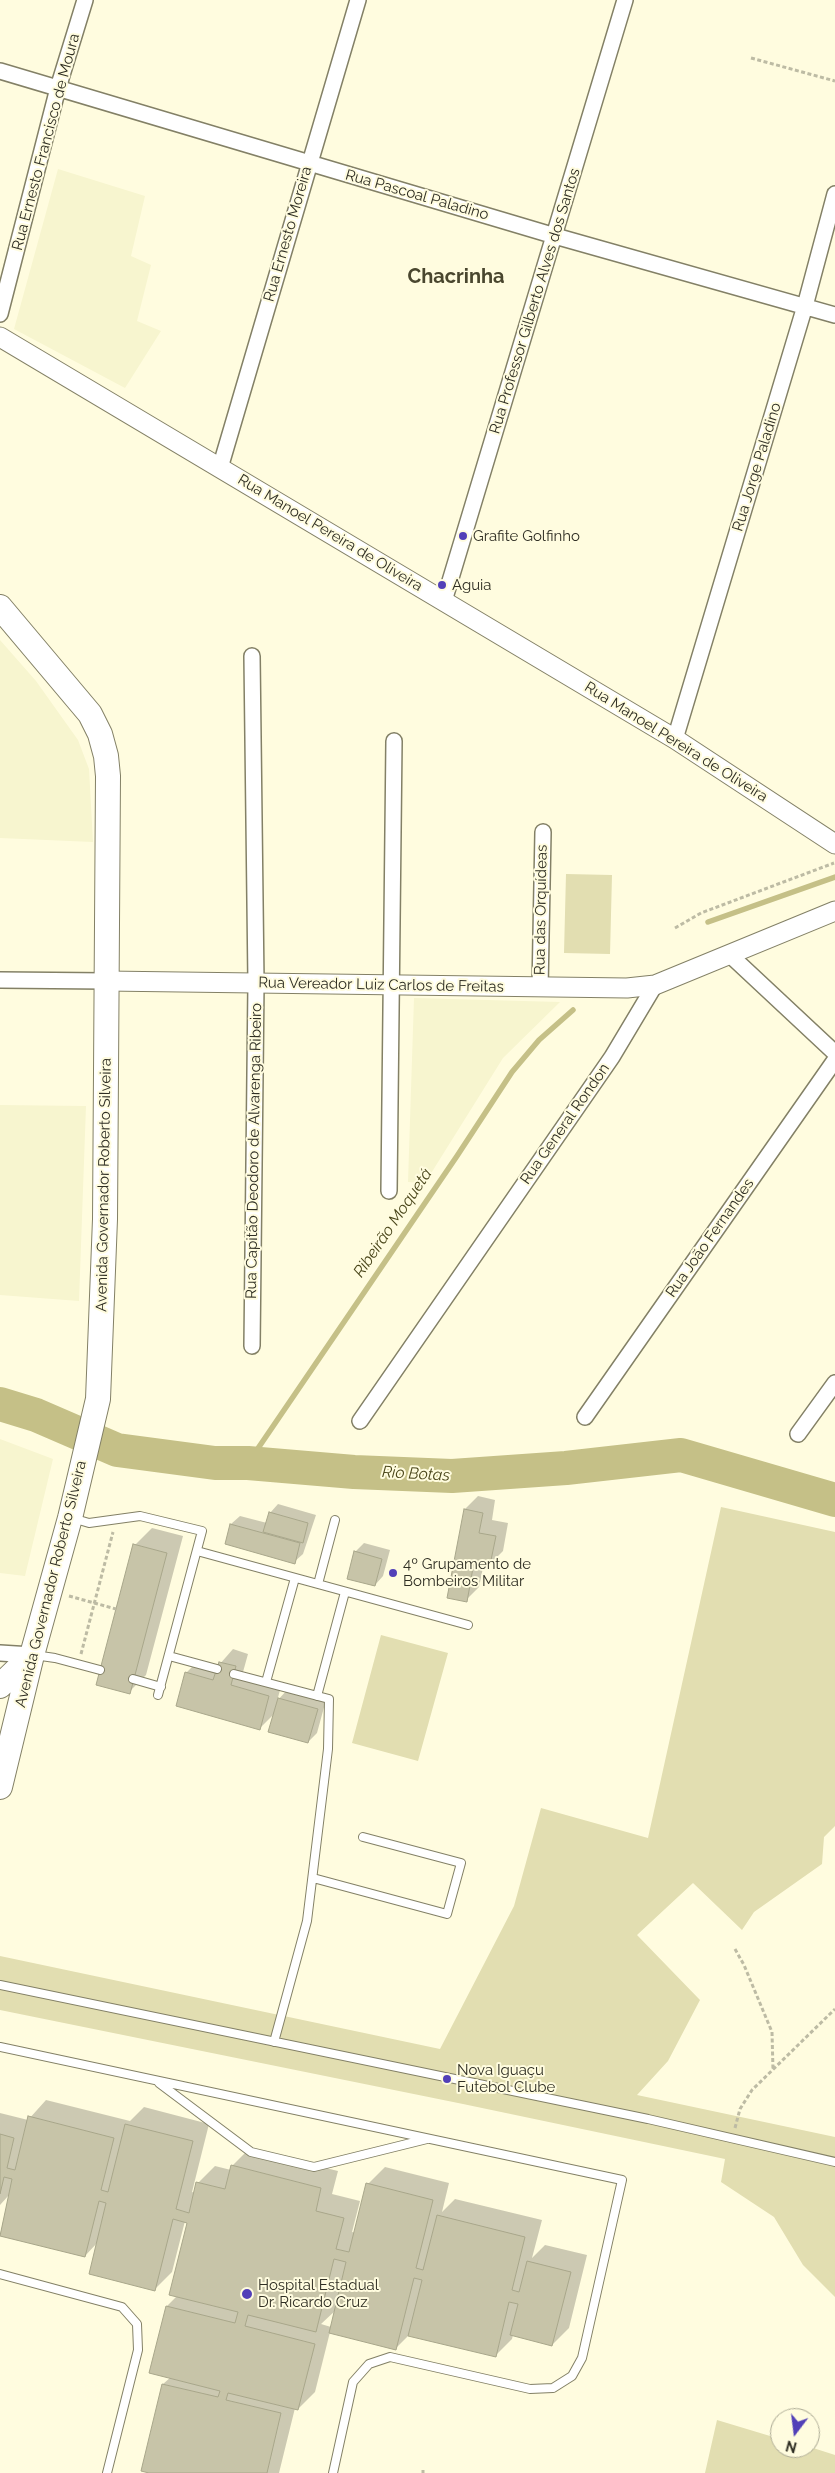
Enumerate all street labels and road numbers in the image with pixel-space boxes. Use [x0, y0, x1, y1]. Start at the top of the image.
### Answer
street label: Rua Ernesto Francisco de Moura [8, 32, 84, 252]
street label: Rua Ernesto Moreira [260, 164, 316, 304]
street label: Rua Pascoal Paladino [343, 166, 491, 224]
street label: Rua Professor Gilberto Alves dos Santos [486, 166, 584, 436]
street label: Rua Jorge Paladino [729, 401, 785, 533]
street label: Rua Manoel Pereira de Oliveira [234, 471, 426, 595]
street label: Rua Manoel Pereira de Oliveira [581, 678, 771, 806]
street label: Rua das Orquídeas [531, 845, 551, 975]
street label: Rua Vereador Luiz Carlos de Freitas [258, 974, 504, 996]
street label: Rua Capitão Deodoro de Alvarenga Ribeiro [242, 1003, 266, 1299]
street label: Avenida Governador Roberto Silveira [93, 1058, 115, 1312]
street label: Rua General Rondon [517, 1060, 613, 1188]
street label: Rua João Fernandes [662, 1175, 758, 1301]
street label: Avenida Governador Roberto Silveira [12, 1459, 90, 1709]

